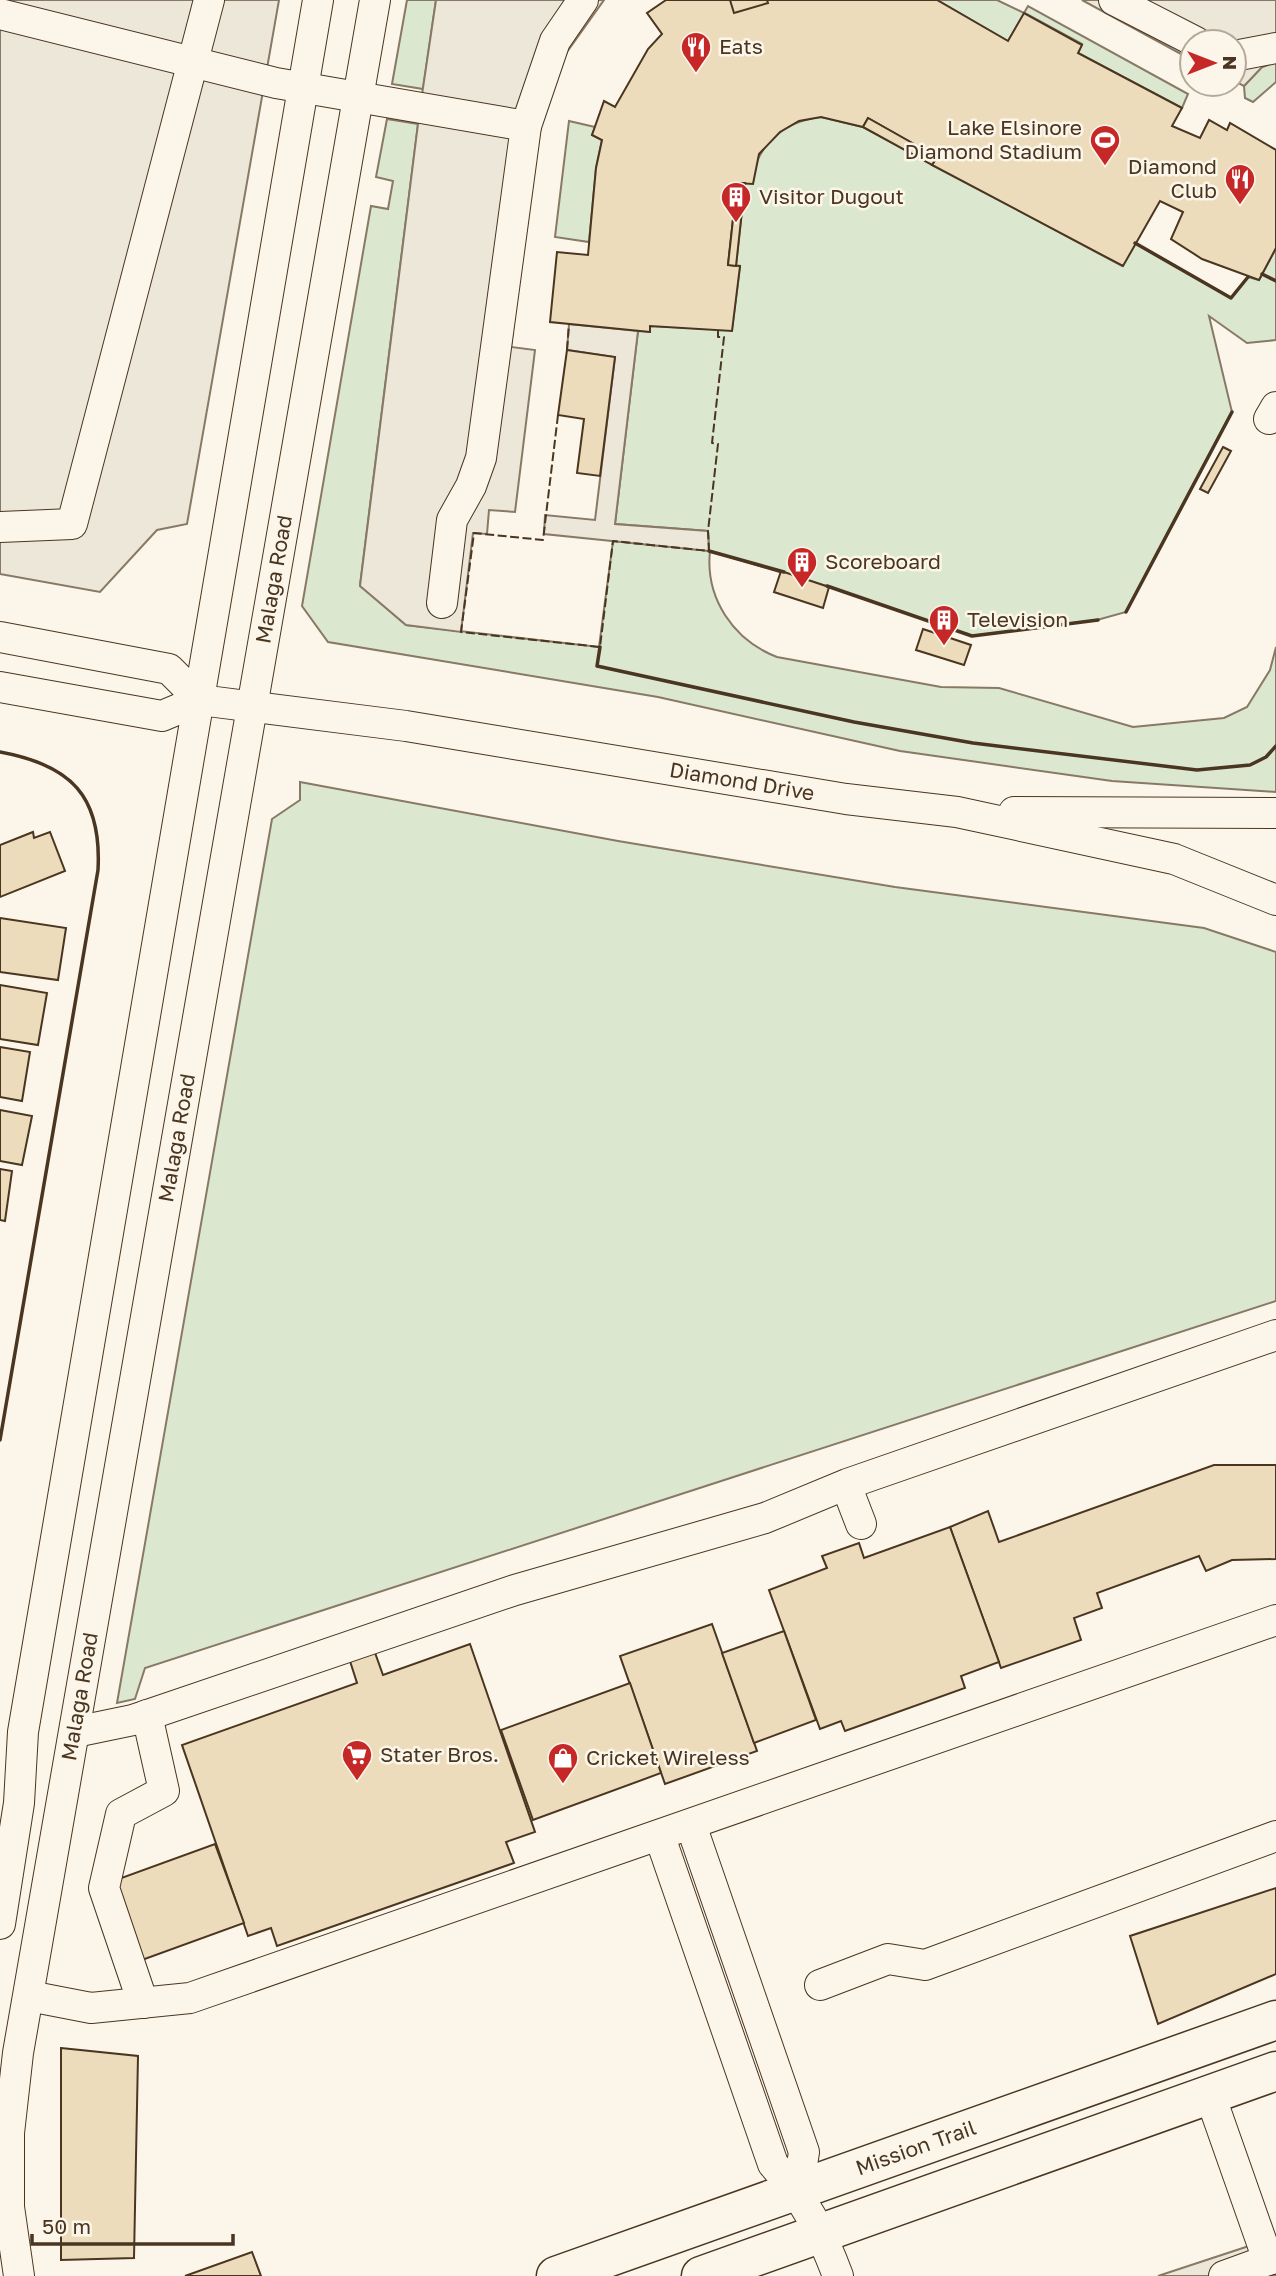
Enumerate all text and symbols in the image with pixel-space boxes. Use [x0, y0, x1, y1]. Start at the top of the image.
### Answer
north arrow [1178, 28, 1248, 98]
restaurant icon: Eats [679, 30, 713, 74]
place label: Eats [719, 33, 763, 59]
text: N [1219, 56, 1242, 70]
place label: Lake Elsinore Diamond Stadium [904, 114, 1082, 164]
sports icon: Lake Elsinore Diamond Stadium [1088, 123, 1122, 167]
place label: Diamond Club [1128, 153, 1217, 203]
restaurant icon: Diamond Club [1223, 162, 1257, 206]
building icon: Visitor Dugout [719, 180, 753, 224]
place label: Visitor Dugout [759, 183, 904, 209]
street label: Malaga Road [249, 513, 297, 645]
building icon: Scoreboard [785, 545, 819, 589]
place label: Scoreboard [825, 548, 941, 574]
building icon: Television [927, 603, 961, 647]
place label: Television [967, 606, 1068, 632]
street label: Diamond Drive [668, 756, 817, 806]
street label: Malaga Road [152, 1071, 200, 1204]
street label: Malaga Road [55, 1630, 103, 1763]
supermarket icon: Stater Bros. [340, 1738, 374, 1782]
place label: Stater Bros. [380, 1741, 499, 1767]
shop icon: Cricket Wireless [546, 1741, 580, 1785]
place label: Cricket Wireless [586, 1744, 750, 1770]
street label: Mission Trail [852, 2114, 979, 2180]
scale bar [32, 2202, 233, 2246]
text: 50 m [42, 2213, 91, 2239]

